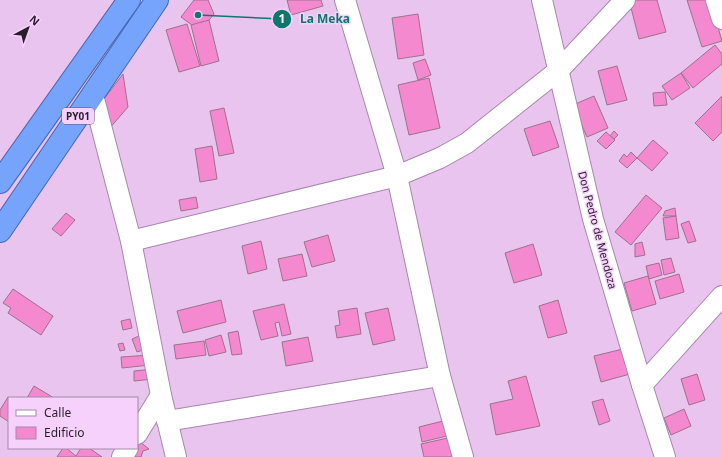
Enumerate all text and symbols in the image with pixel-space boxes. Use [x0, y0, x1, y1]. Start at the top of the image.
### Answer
callout: La Meka [272, 7, 358, 31]
north arrow [8, 8, 48, 48]
text: 1 [279, 10, 285, 27]
text: La Meka [300, 10, 350, 27]
text: N [27, 11, 43, 29]
road number: PY01 [62, 108, 94, 124]
street label: Don Pedro de Mendoza [575, 169, 621, 291]
legend [8, 397, 138, 449]
text: Calle [44, 404, 72, 421]
text: Edificio [44, 424, 85, 441]

